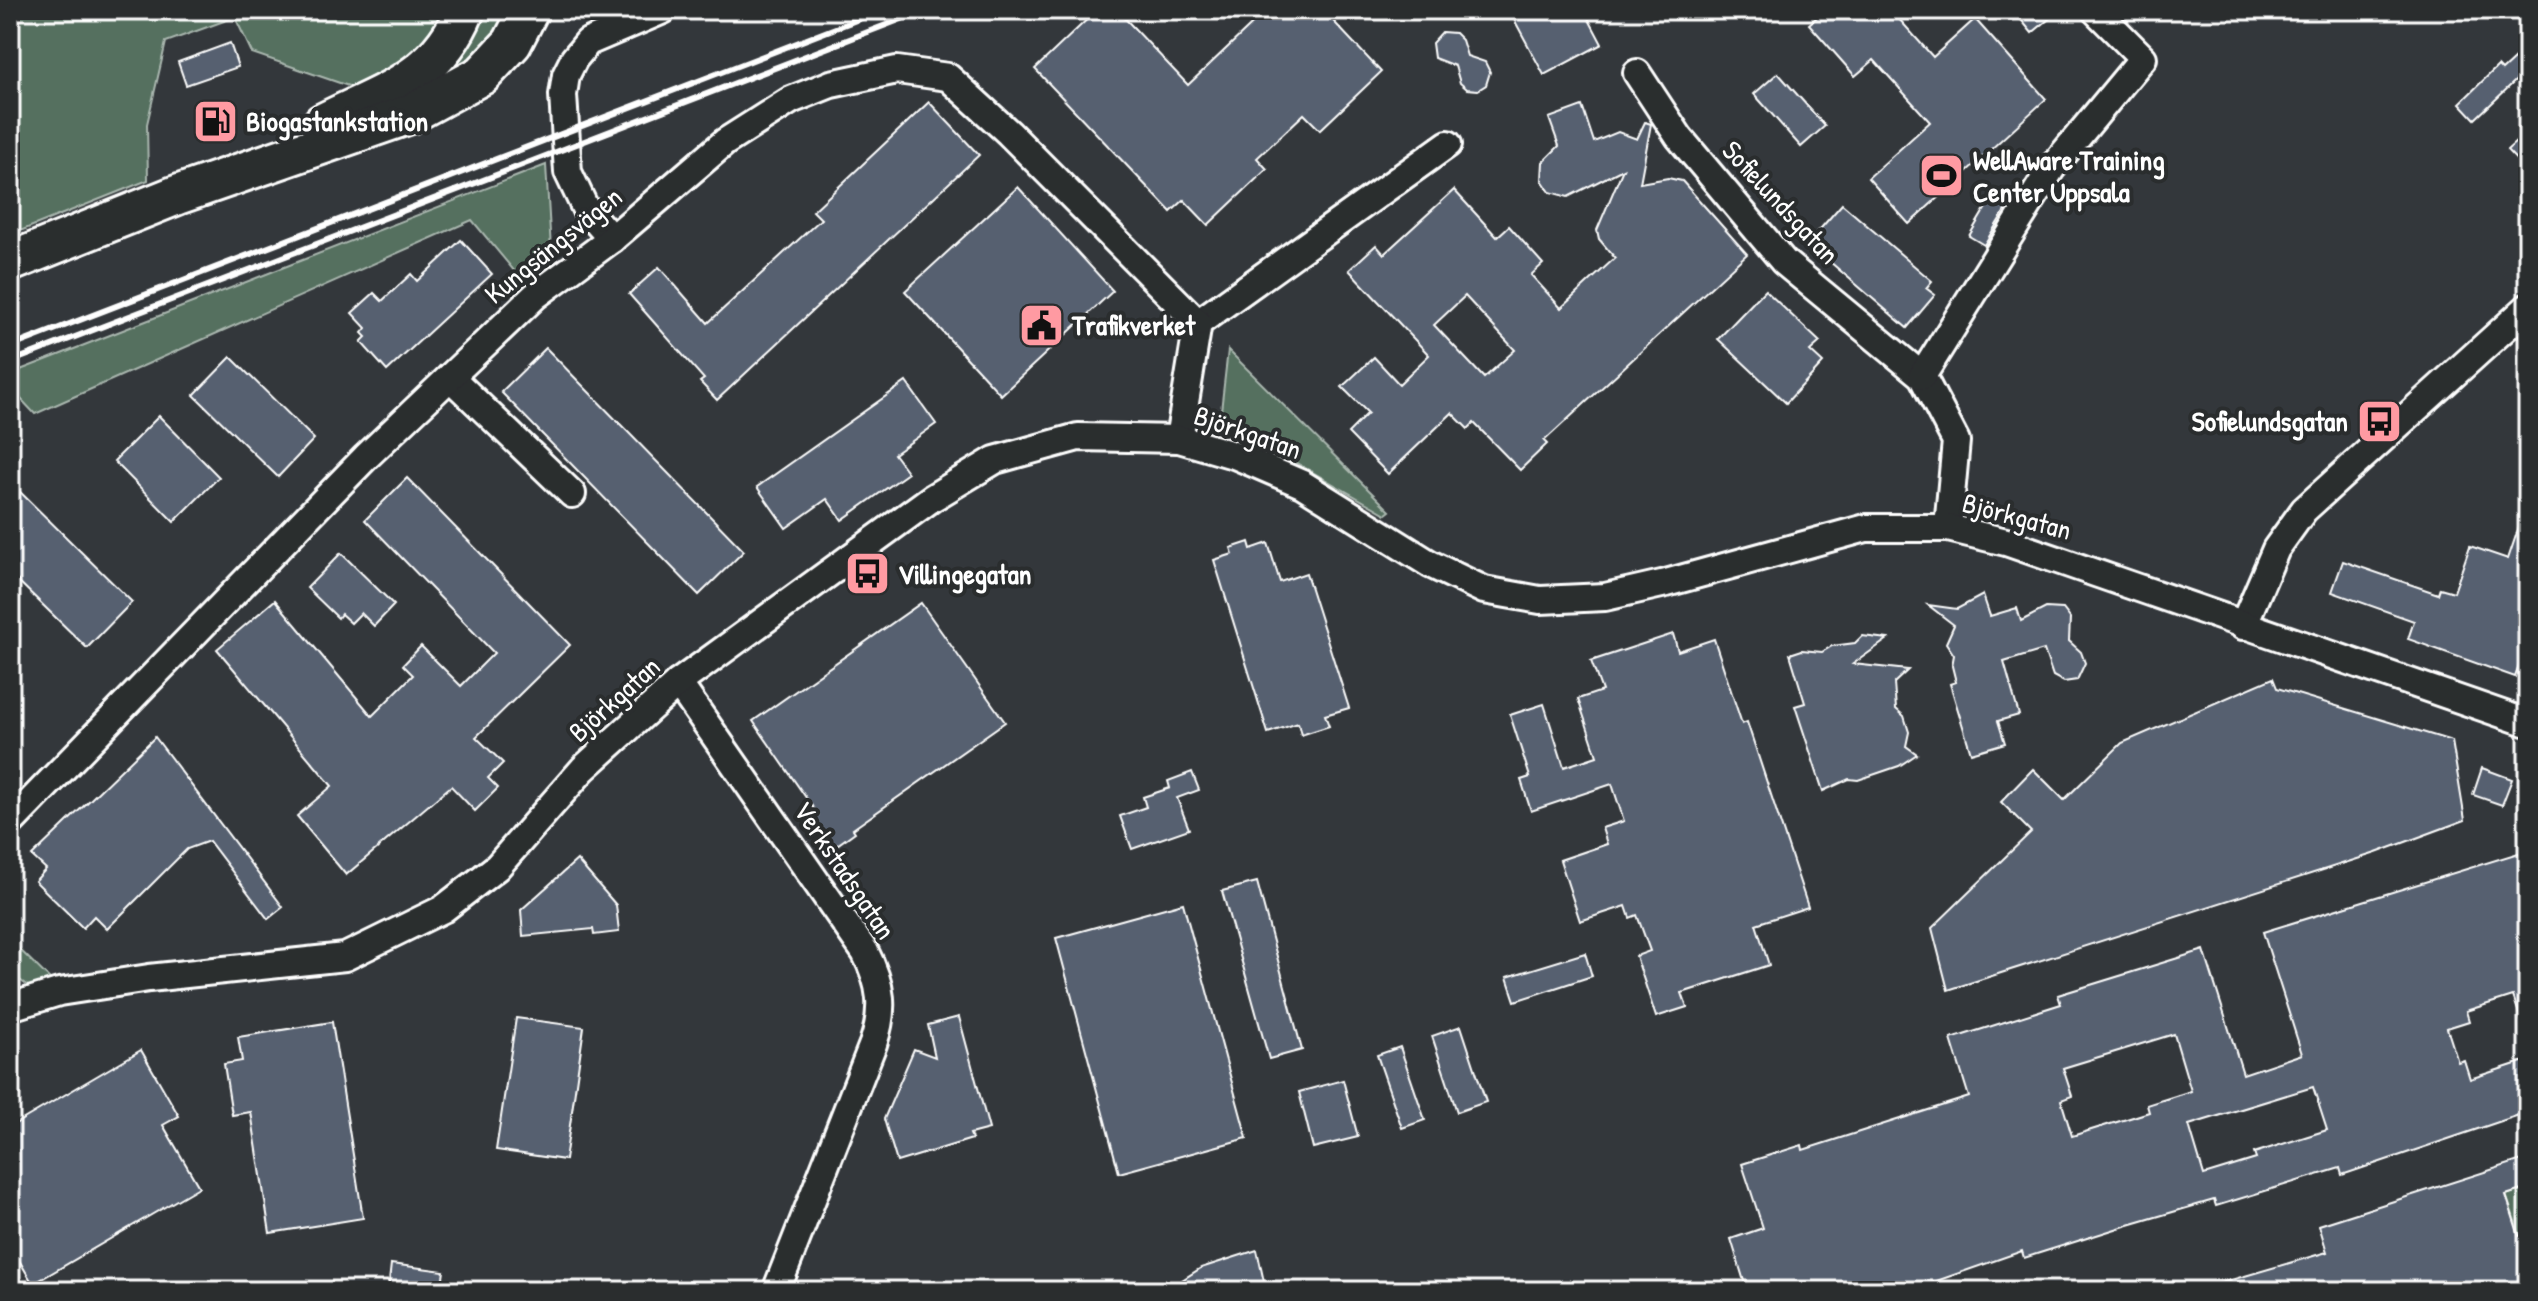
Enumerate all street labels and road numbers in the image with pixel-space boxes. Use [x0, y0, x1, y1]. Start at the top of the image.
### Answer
street label: Sofielundsgatan [1714, 132, 1848, 272]
street label: Kungsängsvägen [476, 178, 630, 312]
street label: Björkgatan [1189, 396, 1307, 468]
street label: Björkgatan [1958, 483, 2076, 549]
street label: Björkgatan [560, 648, 668, 750]
street label: Verkstadsgatan [785, 793, 905, 947]

